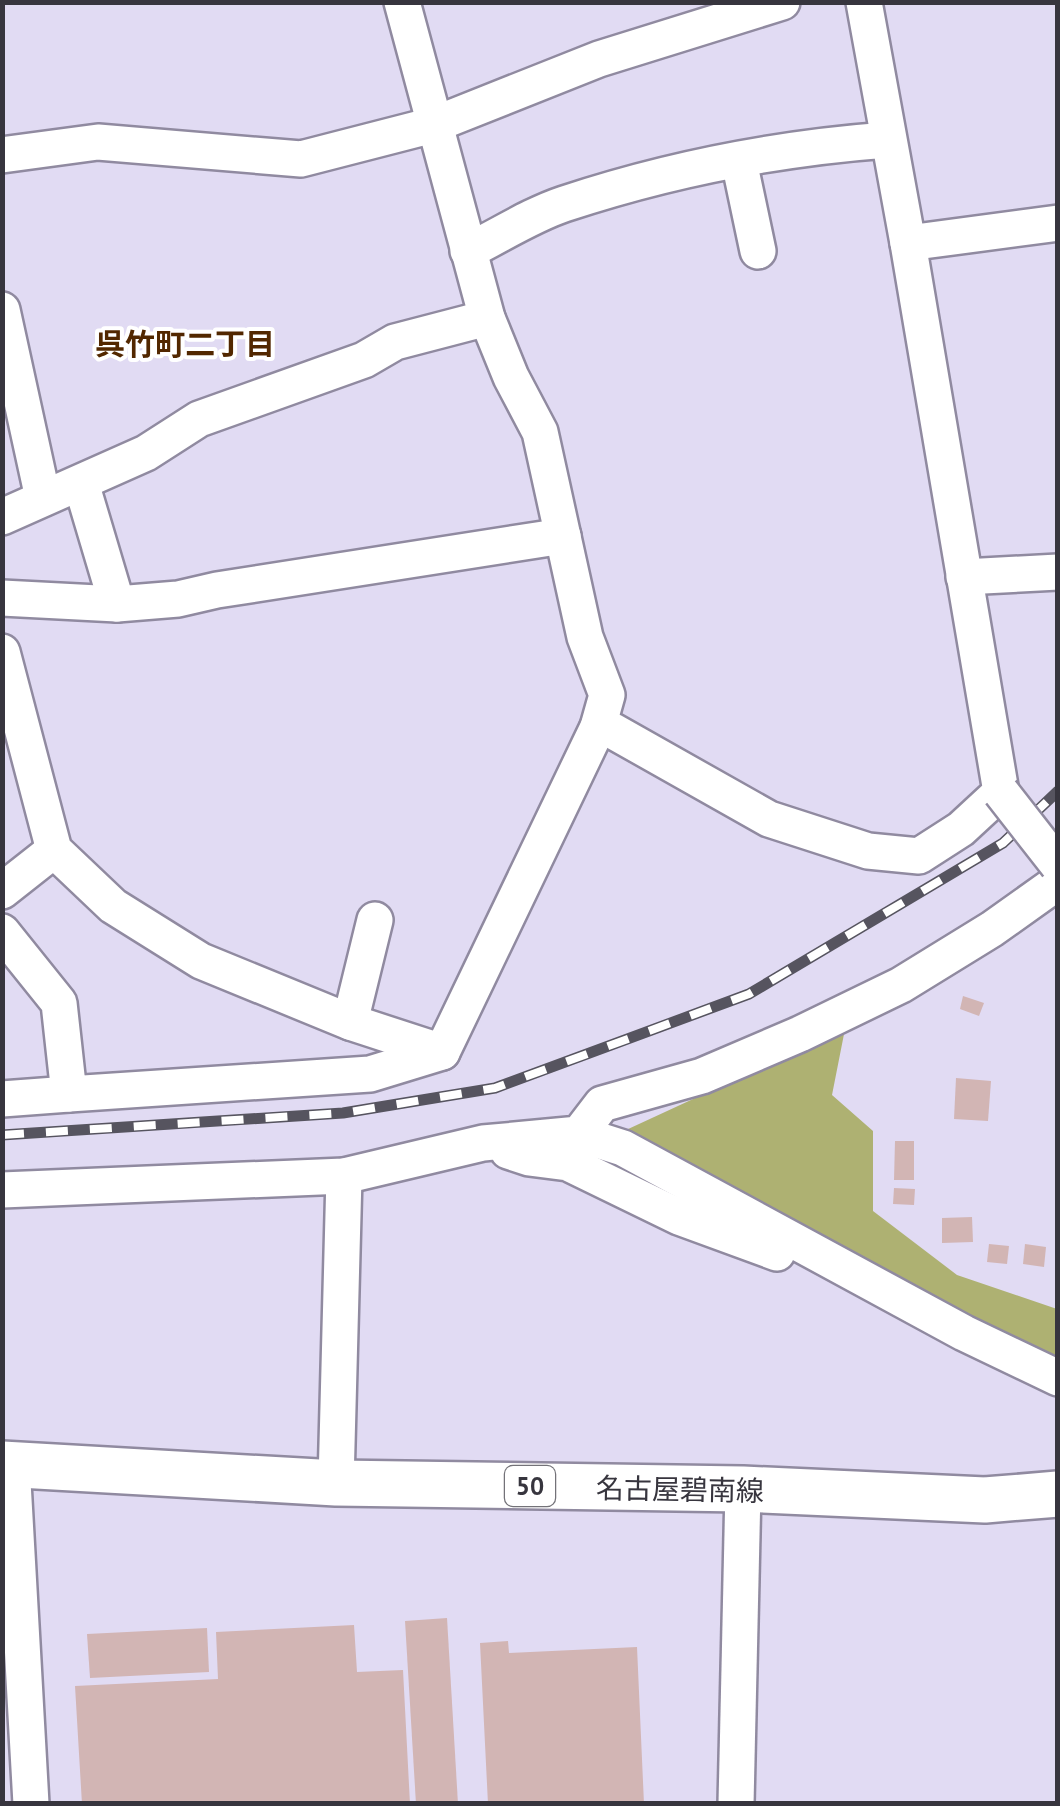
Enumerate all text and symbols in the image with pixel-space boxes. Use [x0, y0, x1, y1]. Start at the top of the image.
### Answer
district label: 呉竹町二丁目 [95, 324, 275, 363]
road number: 50 [505, 1466, 555, 1506]
street label: 名古屋碧南線 [596, 1469, 764, 1509]

